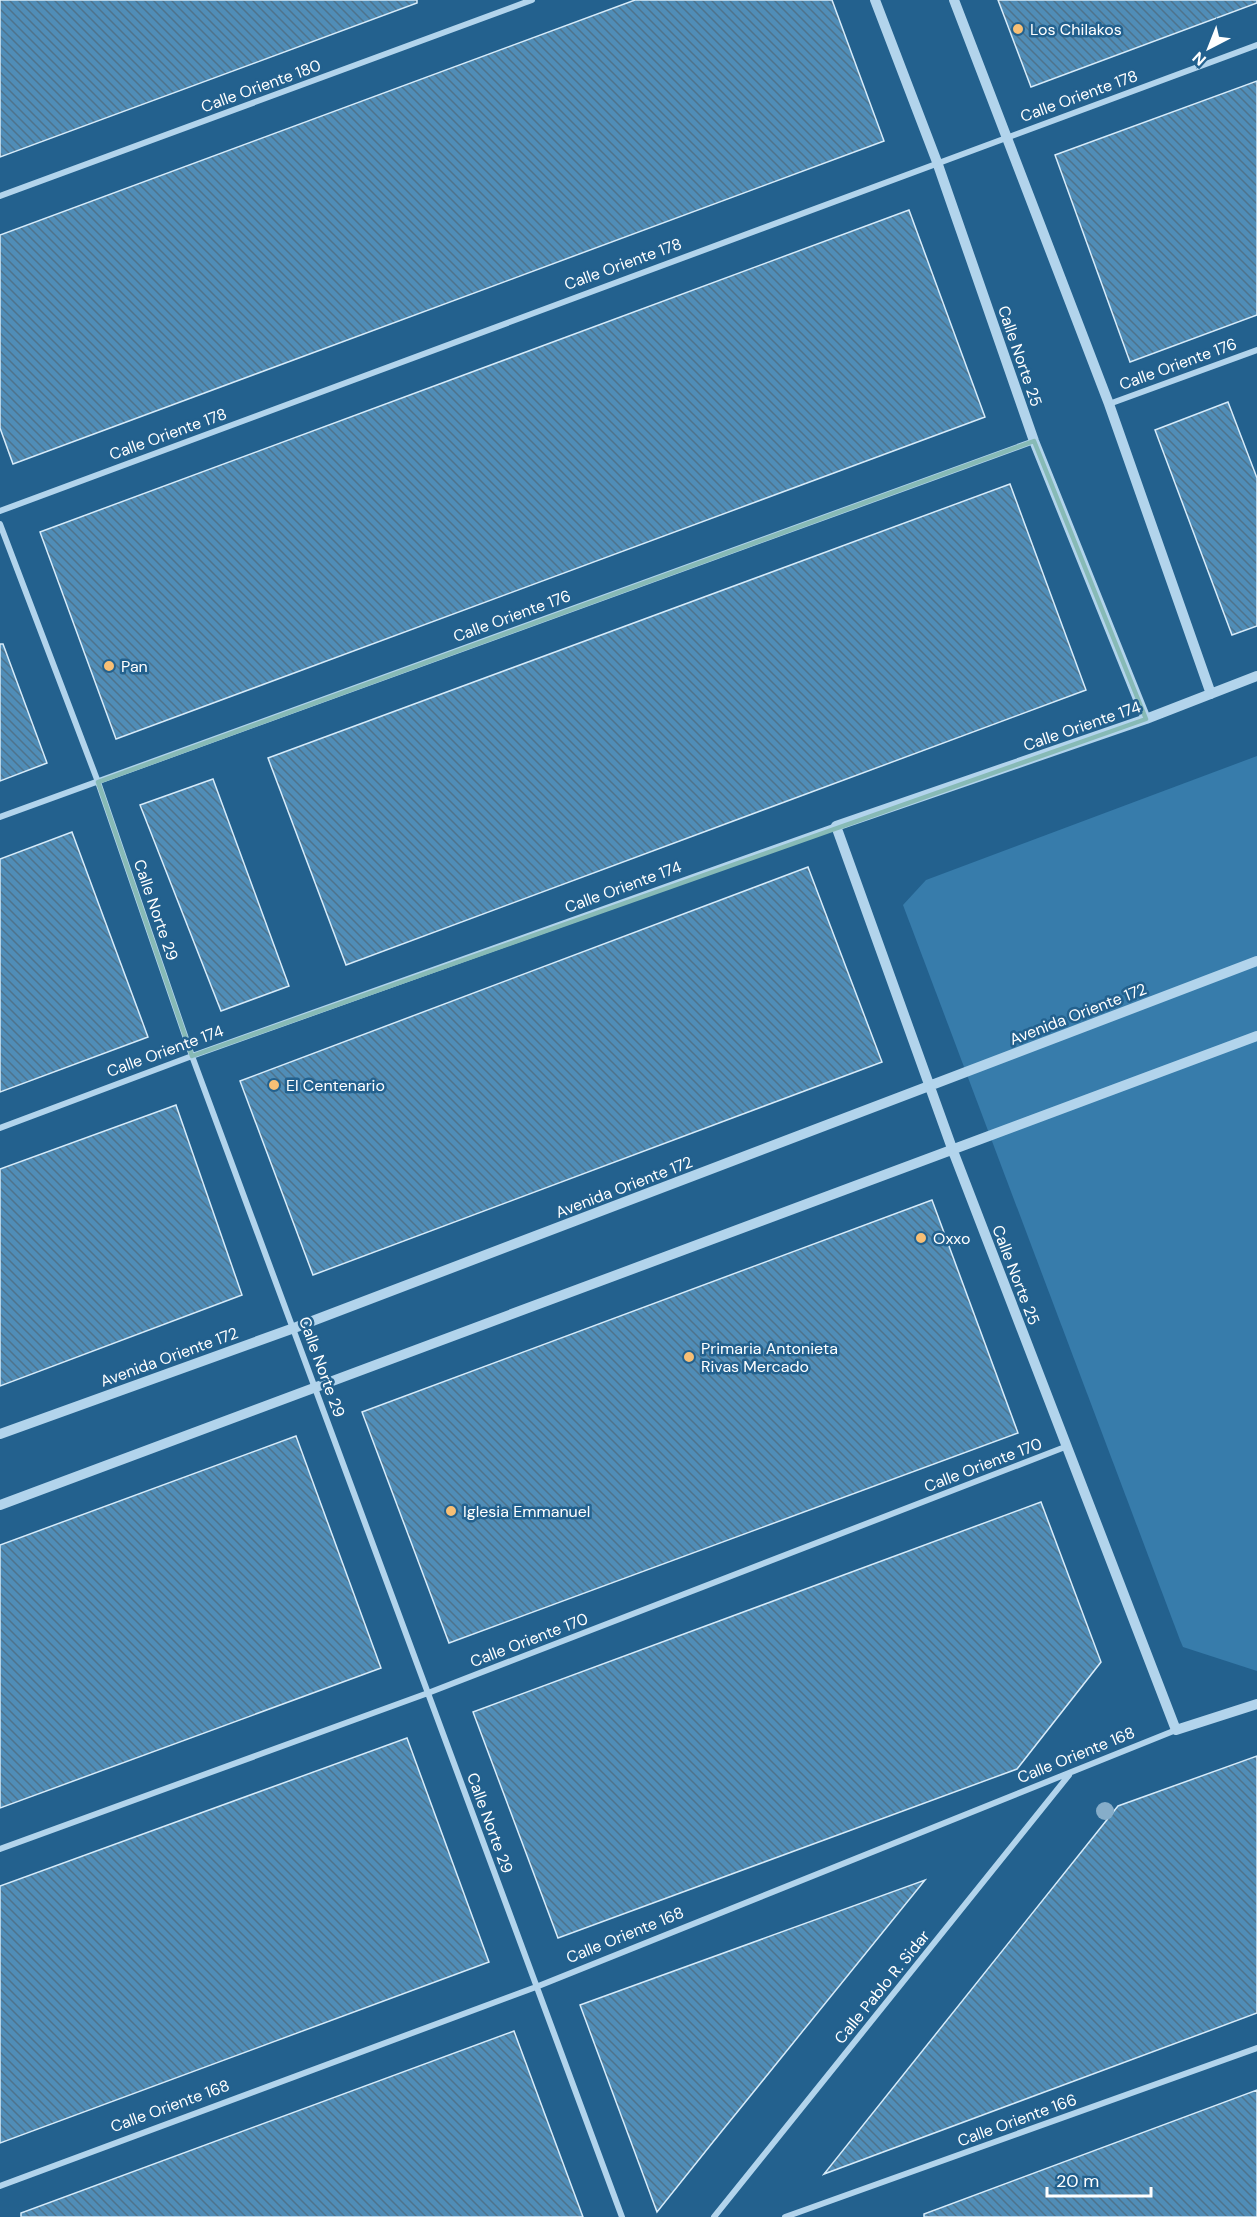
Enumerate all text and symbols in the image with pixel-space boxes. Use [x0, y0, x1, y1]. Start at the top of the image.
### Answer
north arrow [1179, 18, 1239, 78]
place label: Los Chilakos [1030, 19, 1122, 40]
marker: Los Chilakos [1011, 22, 1025, 36]
text: N [1188, 47, 1211, 70]
street label: Calle Oriente 180 [198, 55, 324, 117]
street label: Calle Oriente 178 [1017, 65, 1141, 127]
street label: Calle Oriente 178 [561, 233, 685, 295]
street label: Calle Norte 25 [993, 303, 1047, 409]
street label: Calle Oriente 176 [1116, 333, 1240, 395]
street label: Calle Oriente 178 [106, 403, 230, 465]
street label: Calle Oriente 176 [450, 585, 574, 647]
place label: Pan [121, 656, 148, 677]
marker: Pan [102, 659, 116, 673]
street label: Calle Oriente 174 [1021, 696, 1144, 756]
street label: Calle Oriente 174 [562, 856, 685, 918]
street label: Calle Norte 29 [129, 857, 183, 963]
street label: Avenida Oriente 172 [1007, 978, 1149, 1050]
street label: Calle Oriente 174 [104, 1020, 227, 1082]
place label: El Centenario [286, 1075, 385, 1096]
marker: El Centenario [267, 1078, 281, 1092]
street label: Avenida Oriente 172 [553, 1151, 695, 1223]
street label: Calle Norte 25 [987, 1222, 1045, 1328]
place label: Oxxo [933, 1228, 970, 1249]
marker: Oxxo [914, 1231, 928, 1245]
street label: Calle Norte 29 [294, 1314, 350, 1420]
street label: Avenida Oriente 172 [97, 1322, 241, 1392]
place label: Primaria Antonieta Rivas Mercado [701, 1338, 838, 1377]
marker: Primaria Antonieta Rivas Mercado [682, 1350, 696, 1364]
street label: Calle Oriente 170 [921, 1433, 1045, 1497]
place label: Iglesia Emmanuel [463, 1501, 590, 1522]
marker: Iglesia Emmanuel [444, 1504, 458, 1518]
street label: Calle Oriente 170 [467, 1608, 591, 1672]
street label: Calle Oriente 168 [1014, 1722, 1138, 1788]
street label: Calle Norte 29 [462, 1770, 518, 1876]
street label: Calle Oriente 168 [563, 1902, 687, 1968]
street label: Calle Pablo R. Sidar [830, 1926, 934, 2048]
street label: Calle Oriente 168 [108, 2075, 232, 2137]
street label: Calle Oriente 166 [954, 2089, 1080, 2151]
scale bar [1047, 2160, 1150, 2198]
text: 20 m [1056, 2169, 1099, 2193]

